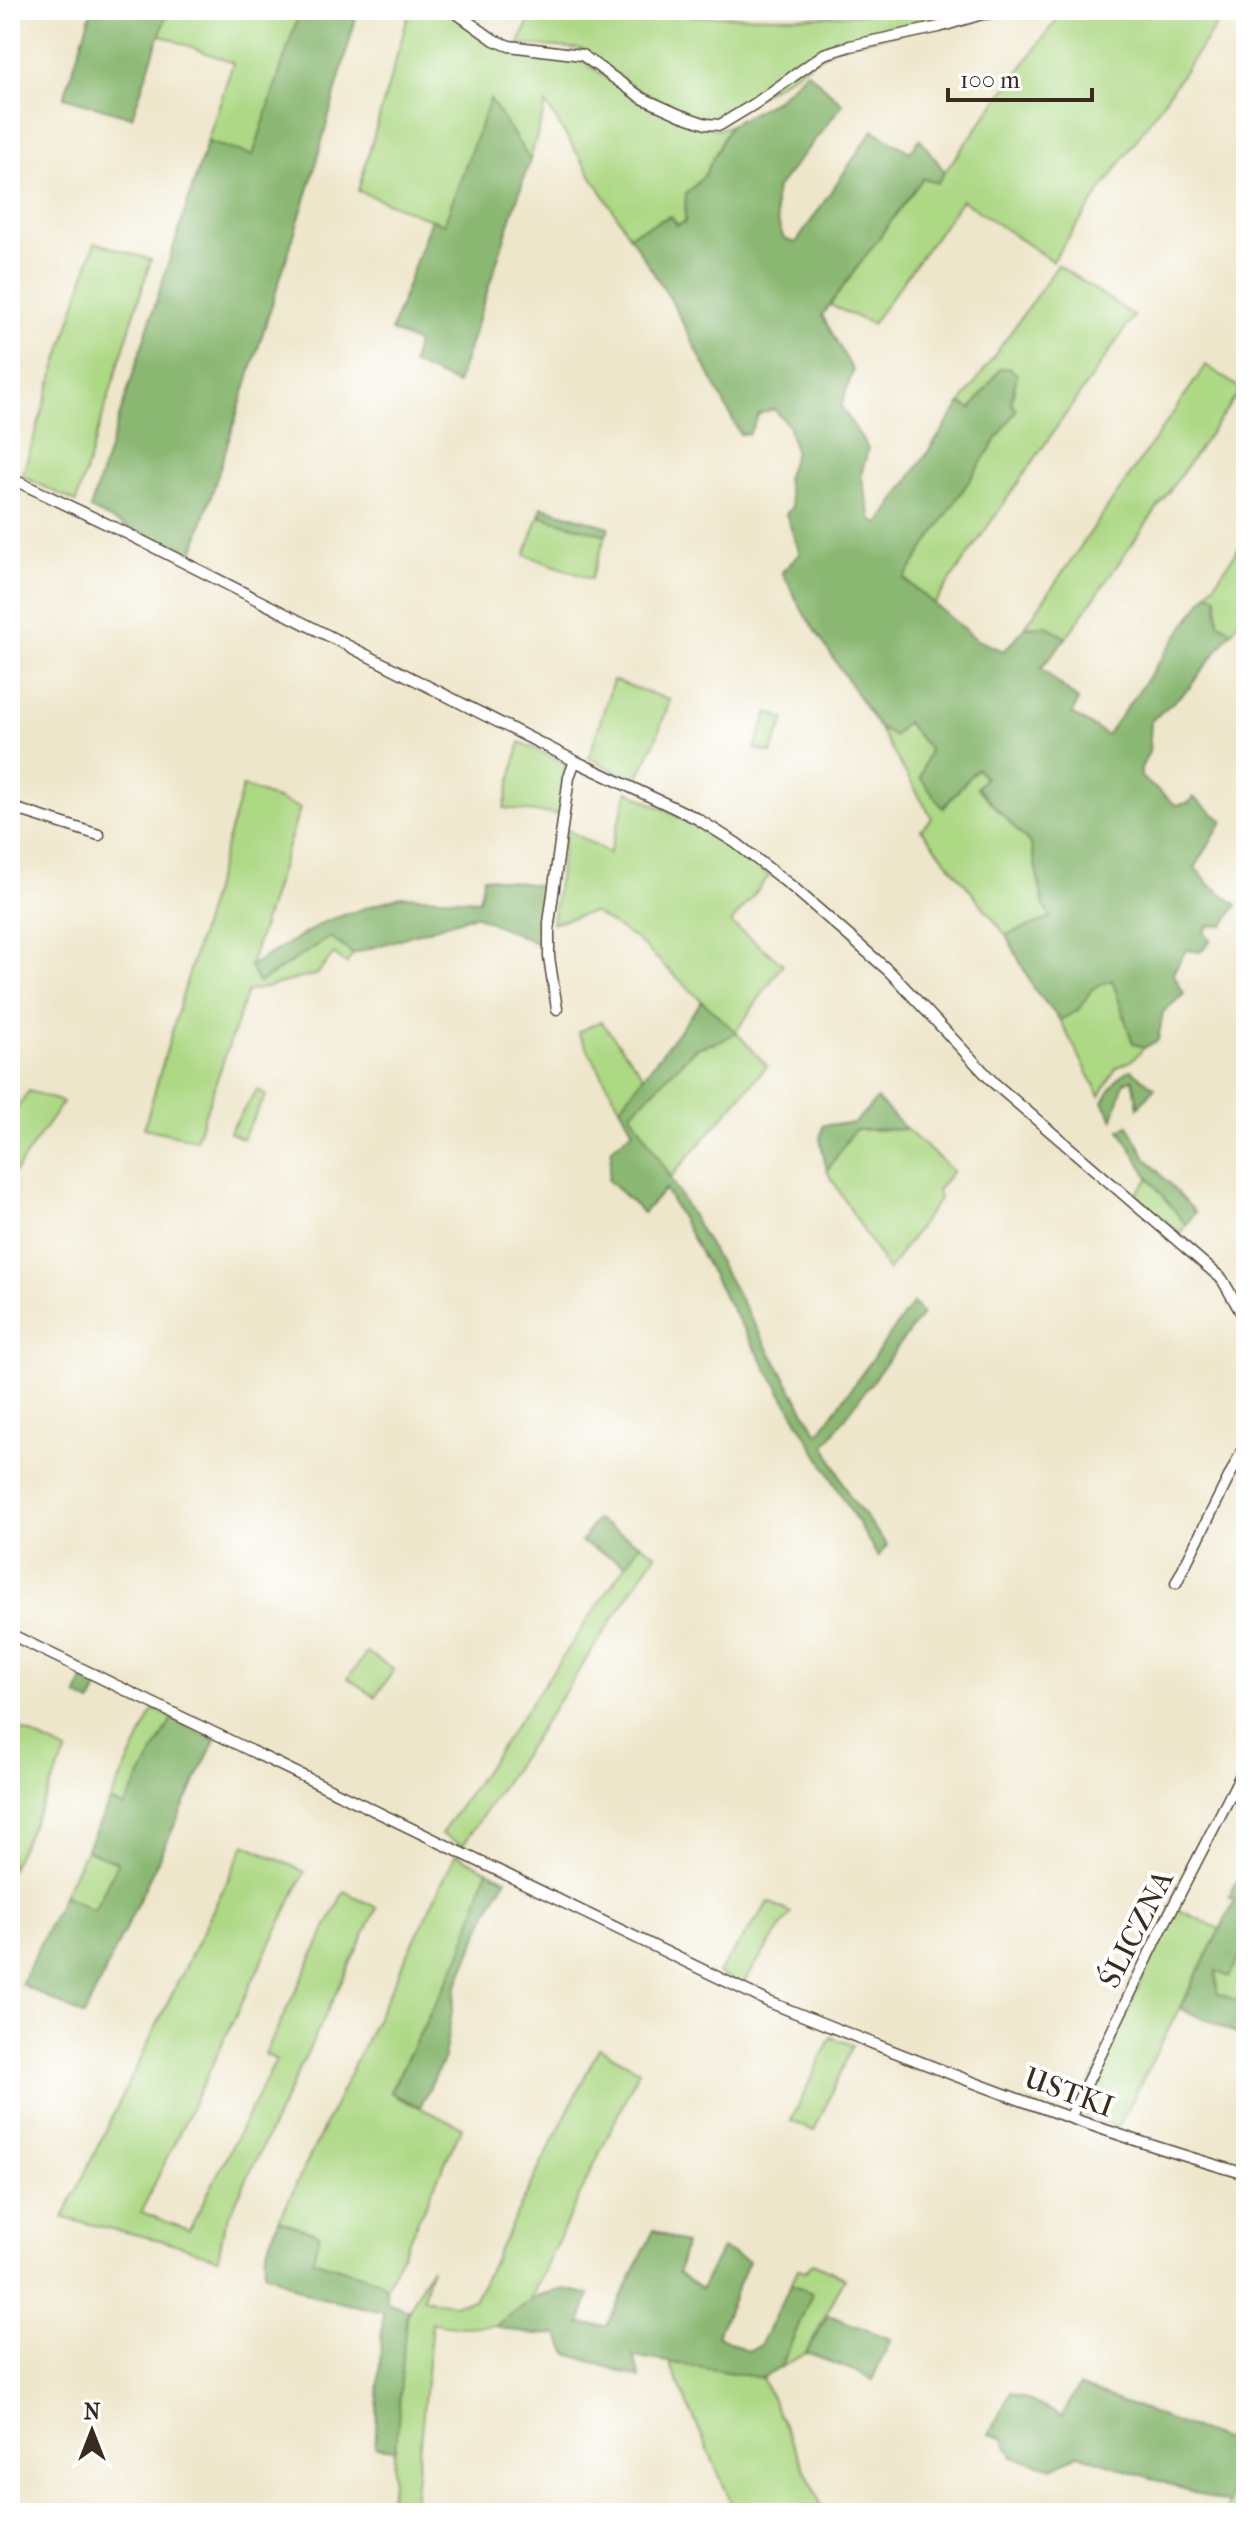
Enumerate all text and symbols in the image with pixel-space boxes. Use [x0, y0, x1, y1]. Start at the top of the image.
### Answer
scale bar [948, 52, 1092, 102]
text: 100 m [960, 66, 1020, 94]
street label: ŚLICZNA [1092, 1864, 1181, 1994]
street label: USTKI [1019, 2060, 1118, 2125]
north arrow [52, 2391, 132, 2471]
text: N [84, 2399, 101, 2425]

